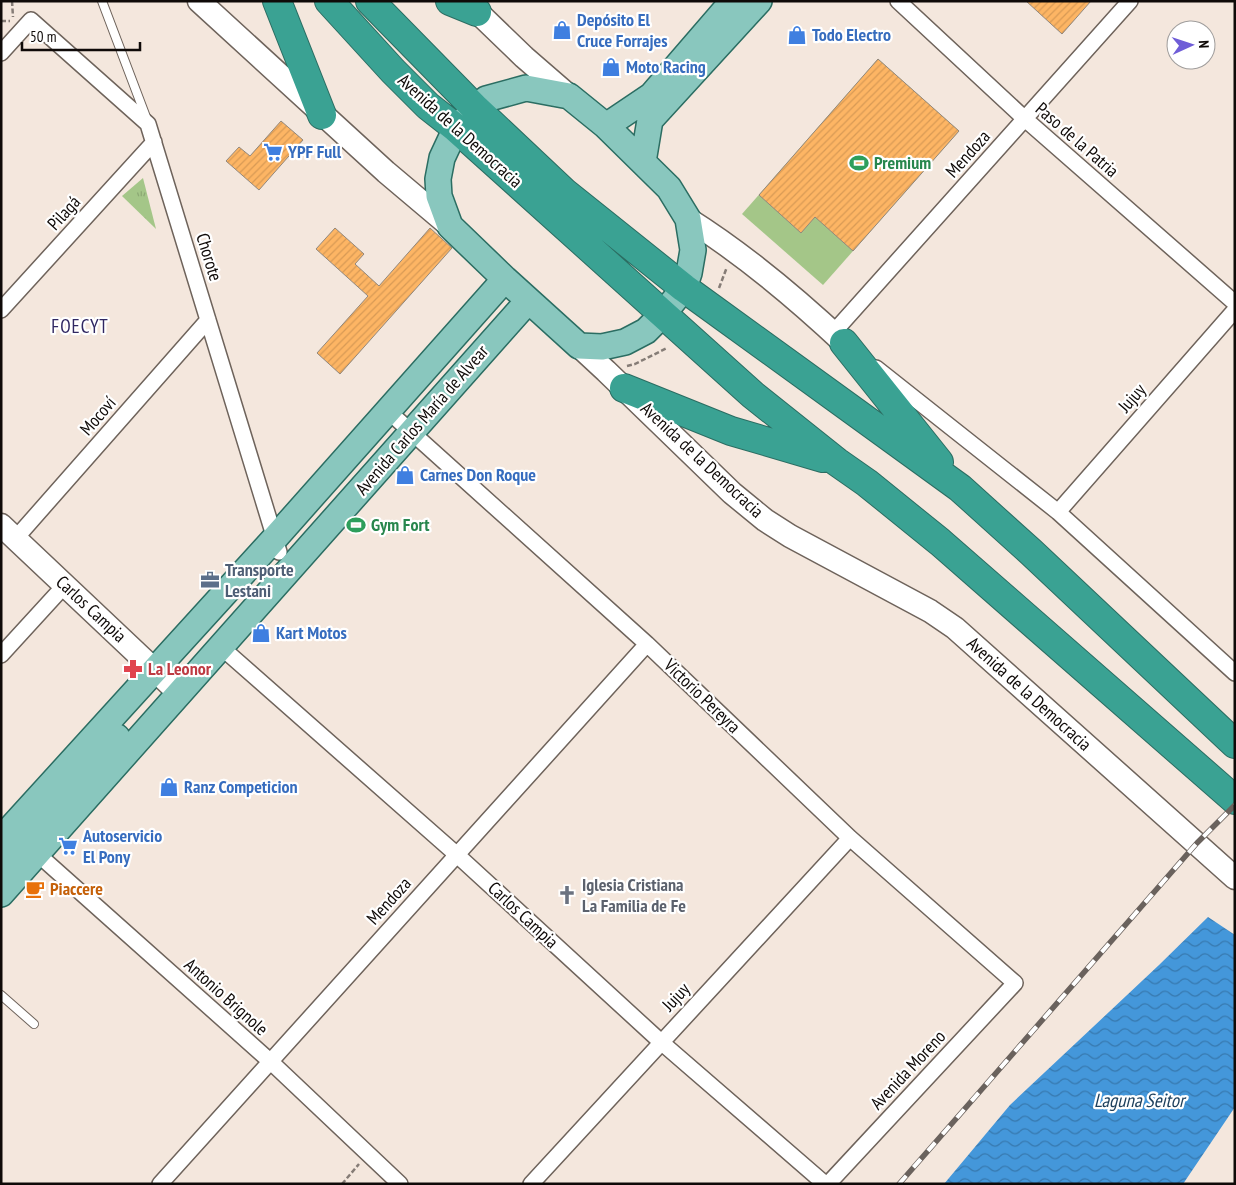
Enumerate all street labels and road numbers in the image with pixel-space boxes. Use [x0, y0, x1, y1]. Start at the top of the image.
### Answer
street label: Avenida de la Democracia [393, 69, 527, 193]
street label: Paso de la Patria [1031, 97, 1124, 182]
street label: Mendoza [940, 125, 995, 182]
street label: Pilagá [42, 191, 85, 235]
street label: Chorote [191, 230, 228, 284]
street label: Avenida Carlos María de Alvear [350, 340, 493, 499]
street label: Jujuy [1112, 378, 1150, 418]
street label: Mocoví [75, 392, 121, 440]
street label: Avenida de la Democracia [636, 397, 769, 522]
street label: Carlos Campia [51, 570, 131, 647]
street label: Avenida de la Democracia [962, 632, 1096, 756]
street label: Victorio Pereyra [659, 653, 745, 738]
street label: Mendoza [361, 872, 416, 929]
street label: Carlos Campia [483, 876, 563, 953]
street label: Antonio Brignole [180, 953, 273, 1040]
street label: Jujuy [656, 977, 695, 1016]
street label: Avenida Moreno [865, 1025, 950, 1114]

